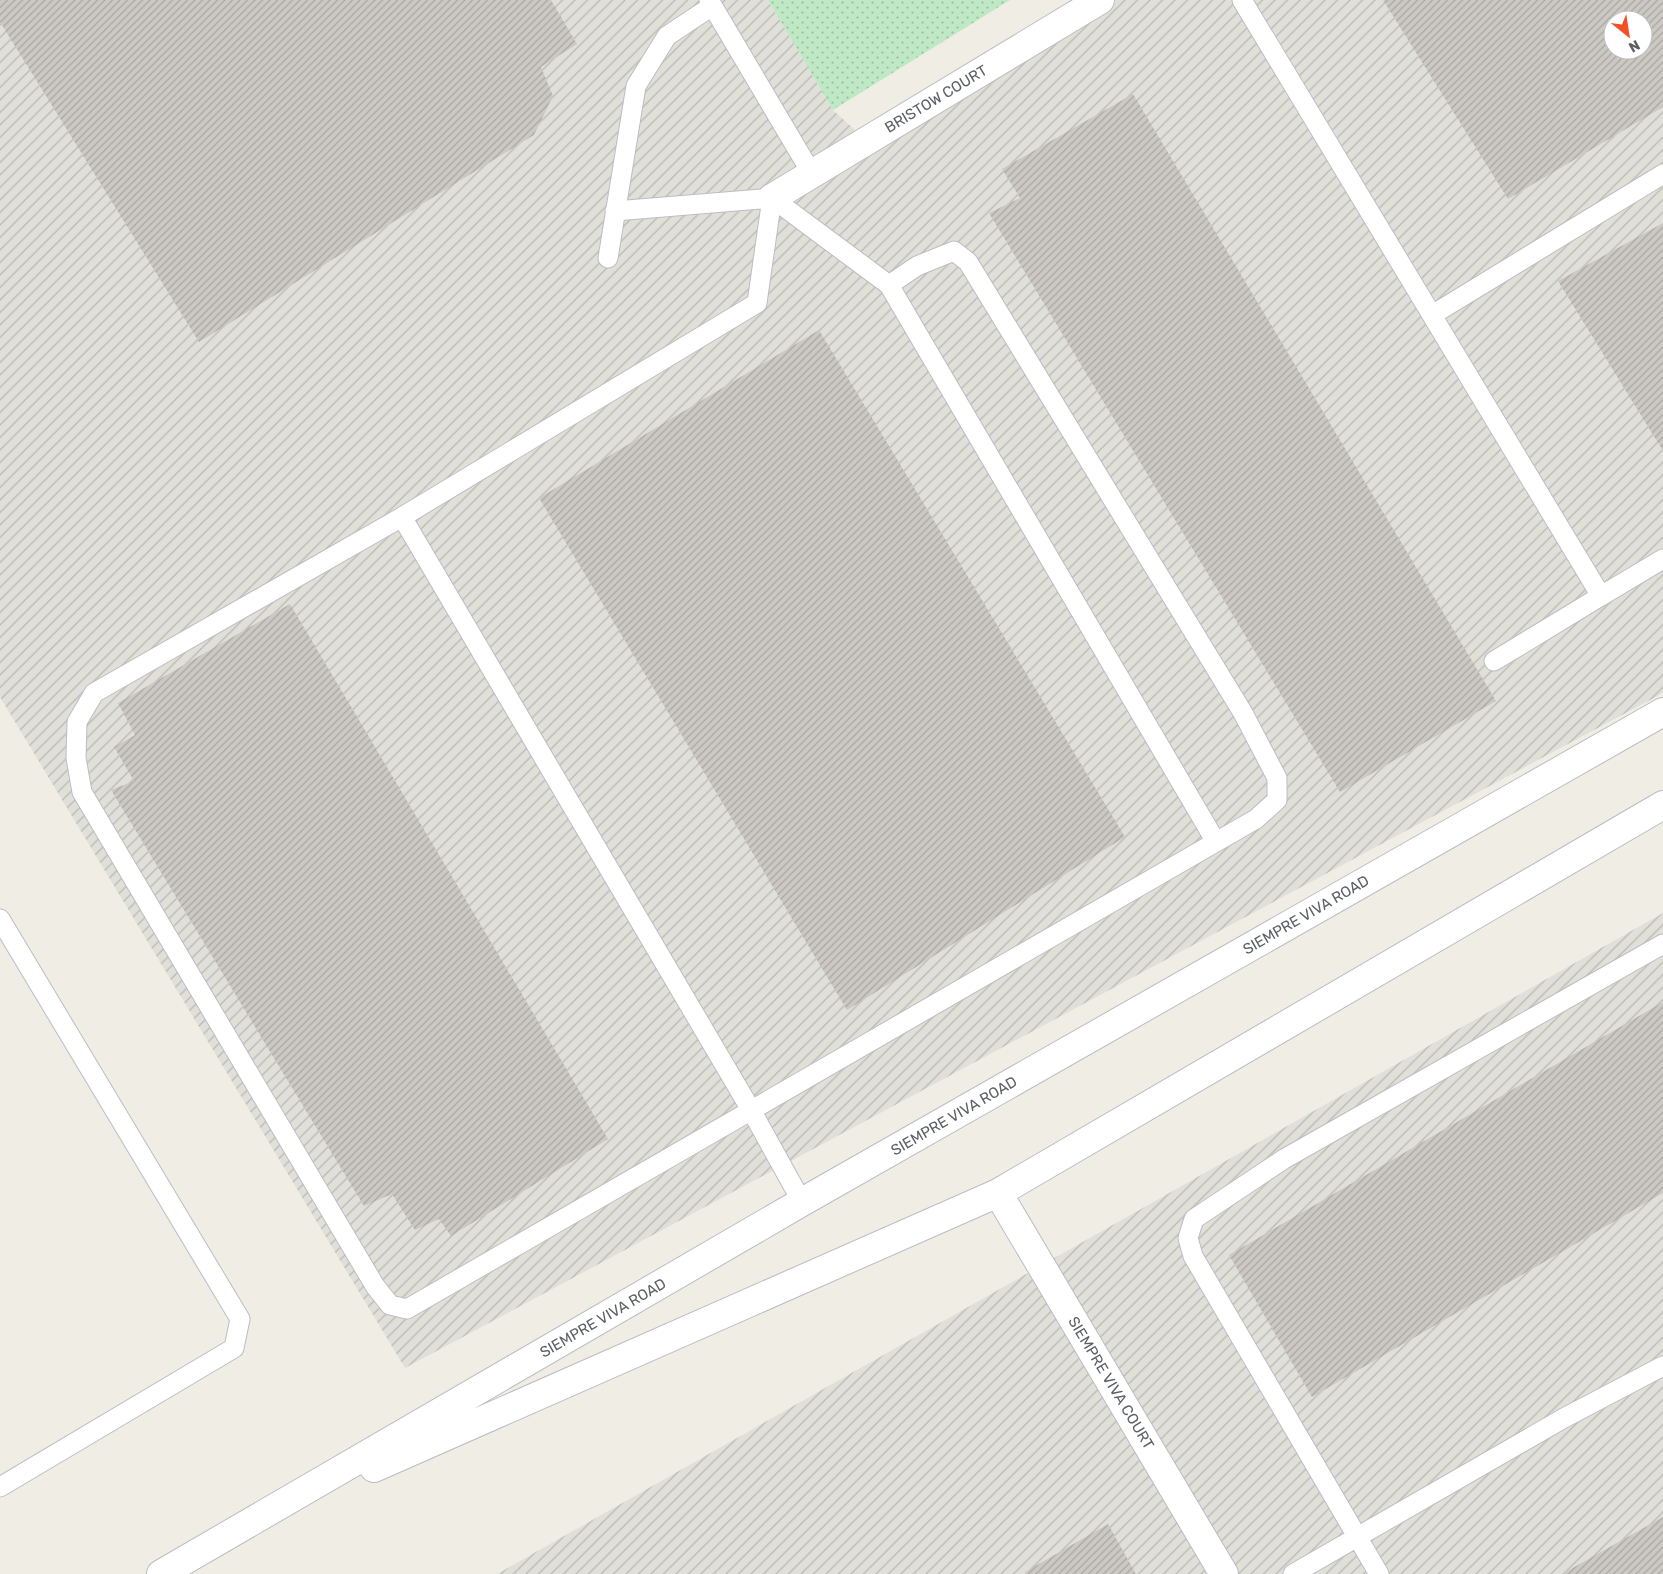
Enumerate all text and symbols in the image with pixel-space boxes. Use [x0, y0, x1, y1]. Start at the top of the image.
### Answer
north arrow [1603, 10, 1653, 60]
text: N [1626, 36, 1643, 56]
street label: BRISTOW COURT [882, 61, 991, 137]
street label: SIEMPRE VIVA ROAD [1240, 872, 1372, 958]
street label: SIEMPRE VIVA ROAD [888, 1073, 1020, 1159]
street label: SIEMPRE VIVA ROAD [537, 1275, 669, 1361]
street label: SIEMPRE VIVA COURT [1064, 1313, 1158, 1453]

